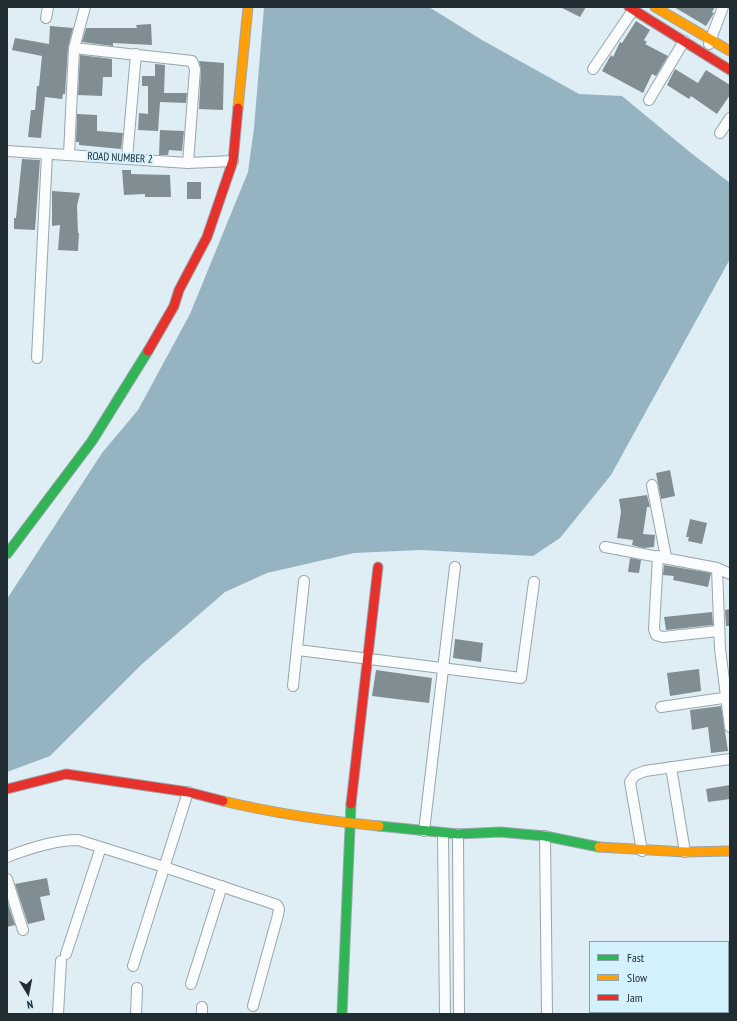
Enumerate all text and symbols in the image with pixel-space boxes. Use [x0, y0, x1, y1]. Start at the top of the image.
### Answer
street label: ROAD NUMBER 2 [87, 150, 153, 166]
legend [589, 941, 729, 1013]
text: Fast [627, 950, 644, 965]
text: Slow [627, 970, 647, 985]
north arrow [8, 973, 48, 1013]
text: Jam [627, 990, 643, 1005]
text: N [26, 997, 34, 1012]

